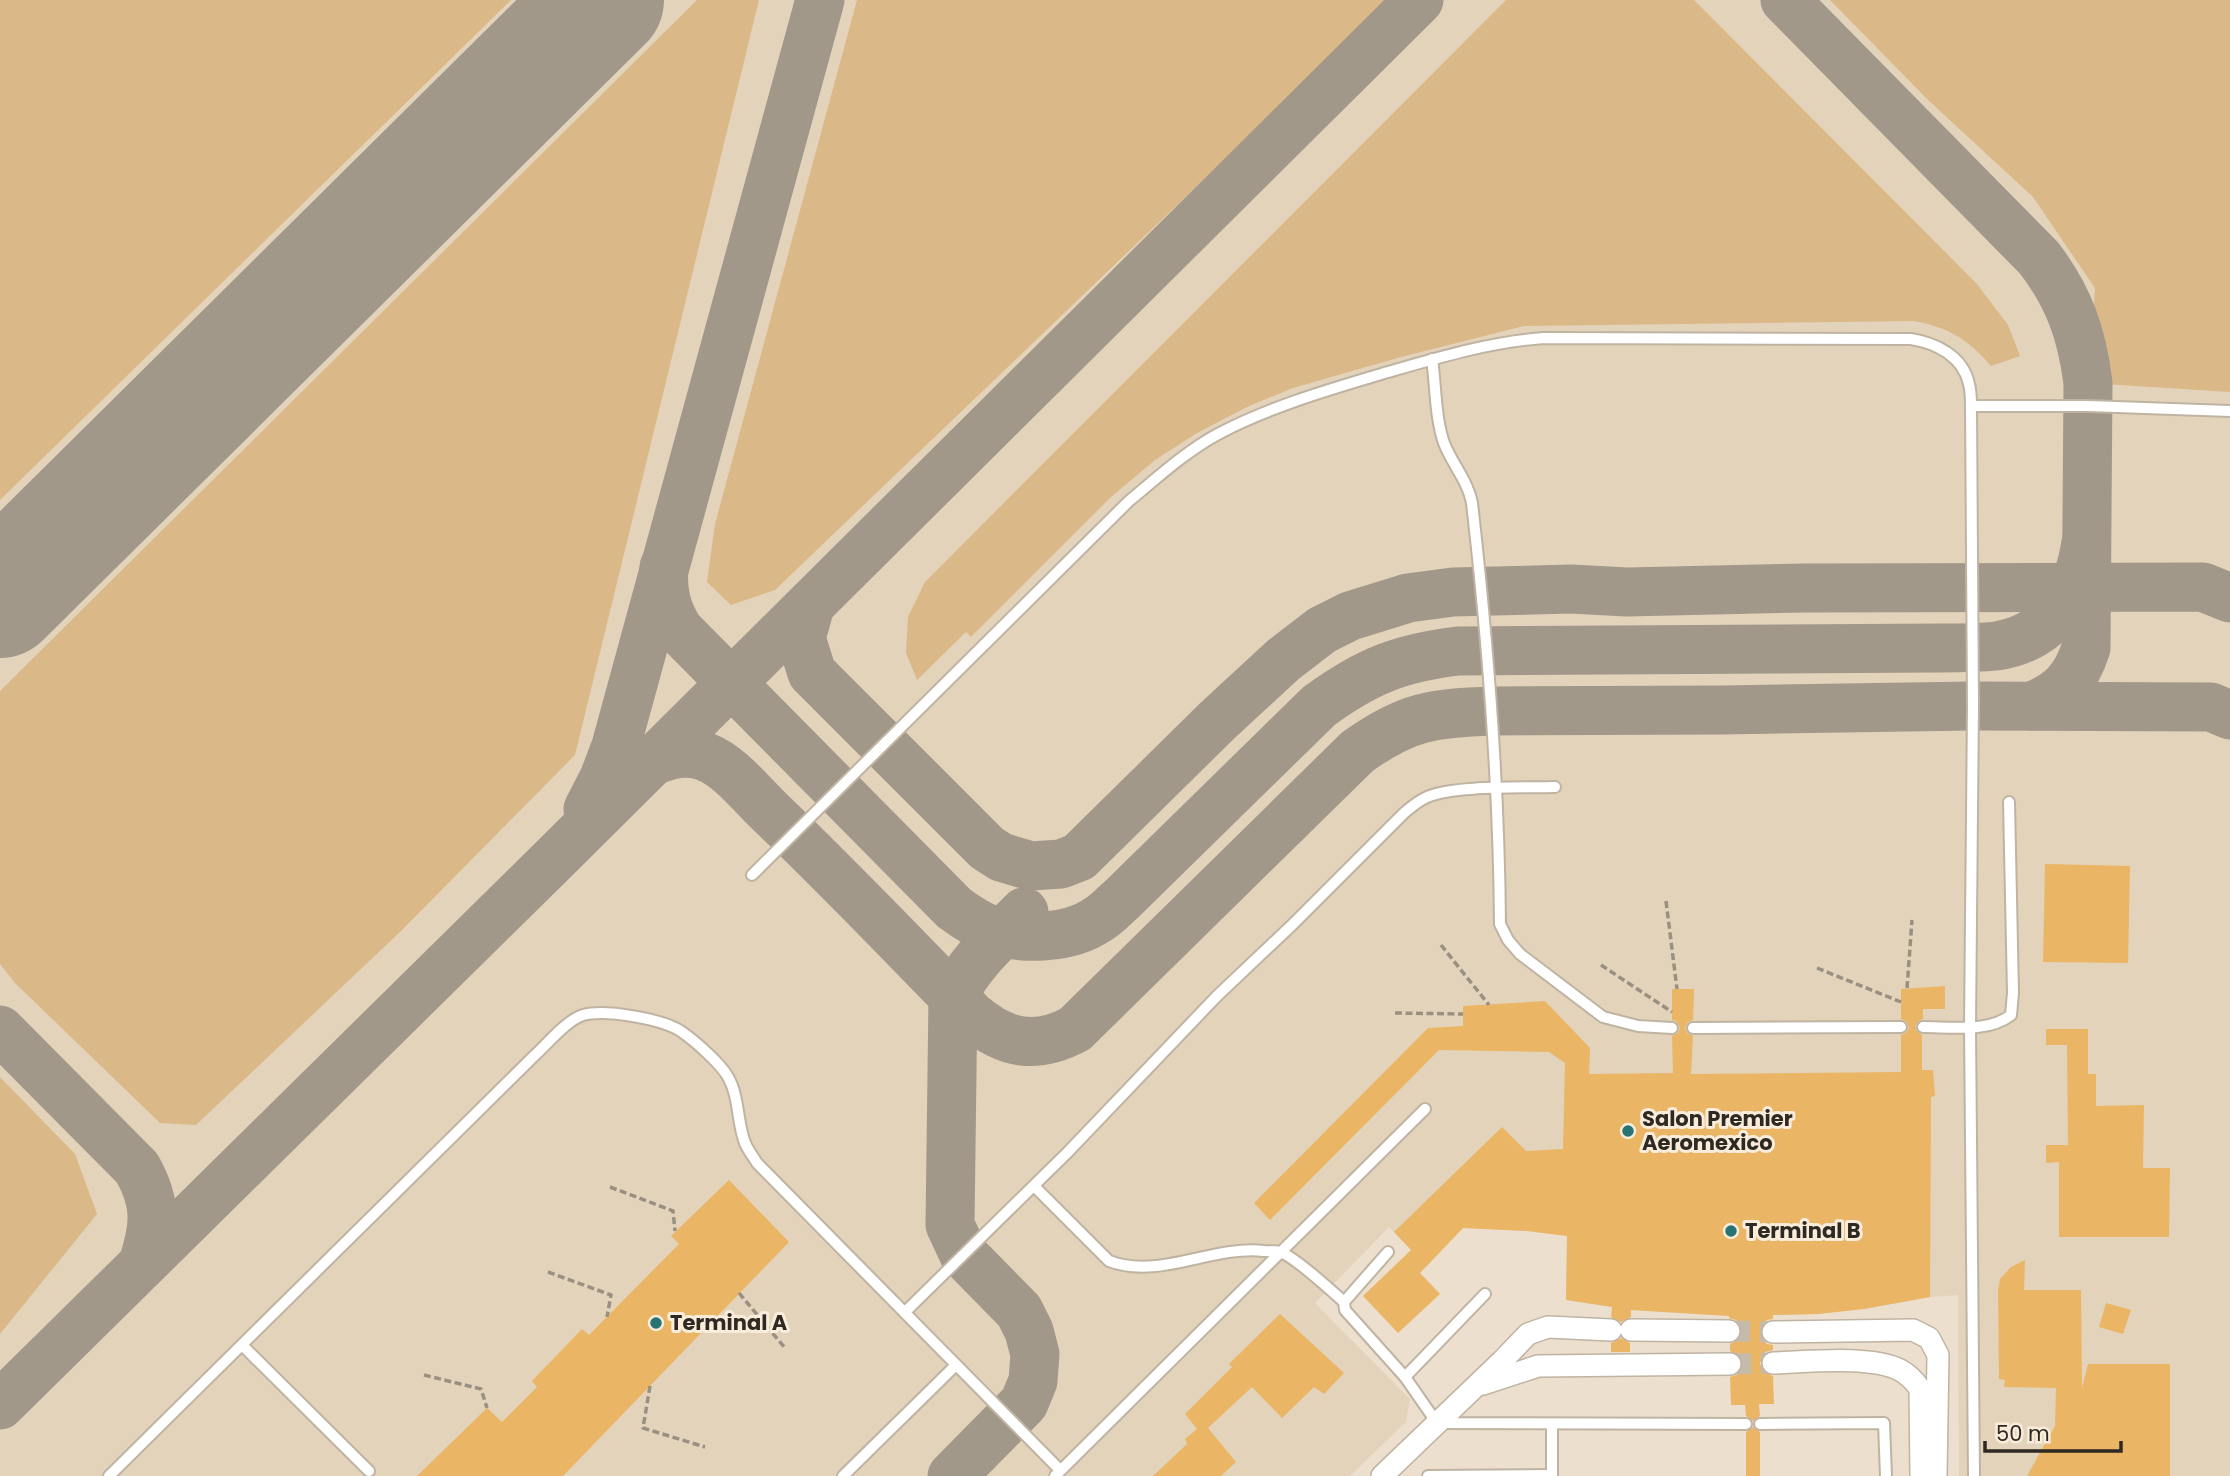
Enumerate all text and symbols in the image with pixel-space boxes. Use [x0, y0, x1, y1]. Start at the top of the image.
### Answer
place label: Salon Premier Aeromexico [1642, 1104, 1793, 1157]
marker: Salon Premier Aeromexico [1620, 1123, 1636, 1139]
place label: Terminal B [1745, 1216, 1861, 1245]
marker: Terminal B [1723, 1223, 1739, 1239]
place label: Terminal A [670, 1308, 788, 1337]
marker: Terminal A [648, 1315, 664, 1331]
scale bar [1985, 1410, 2122, 1454]
text: 50 m [1996, 1419, 2050, 1448]

